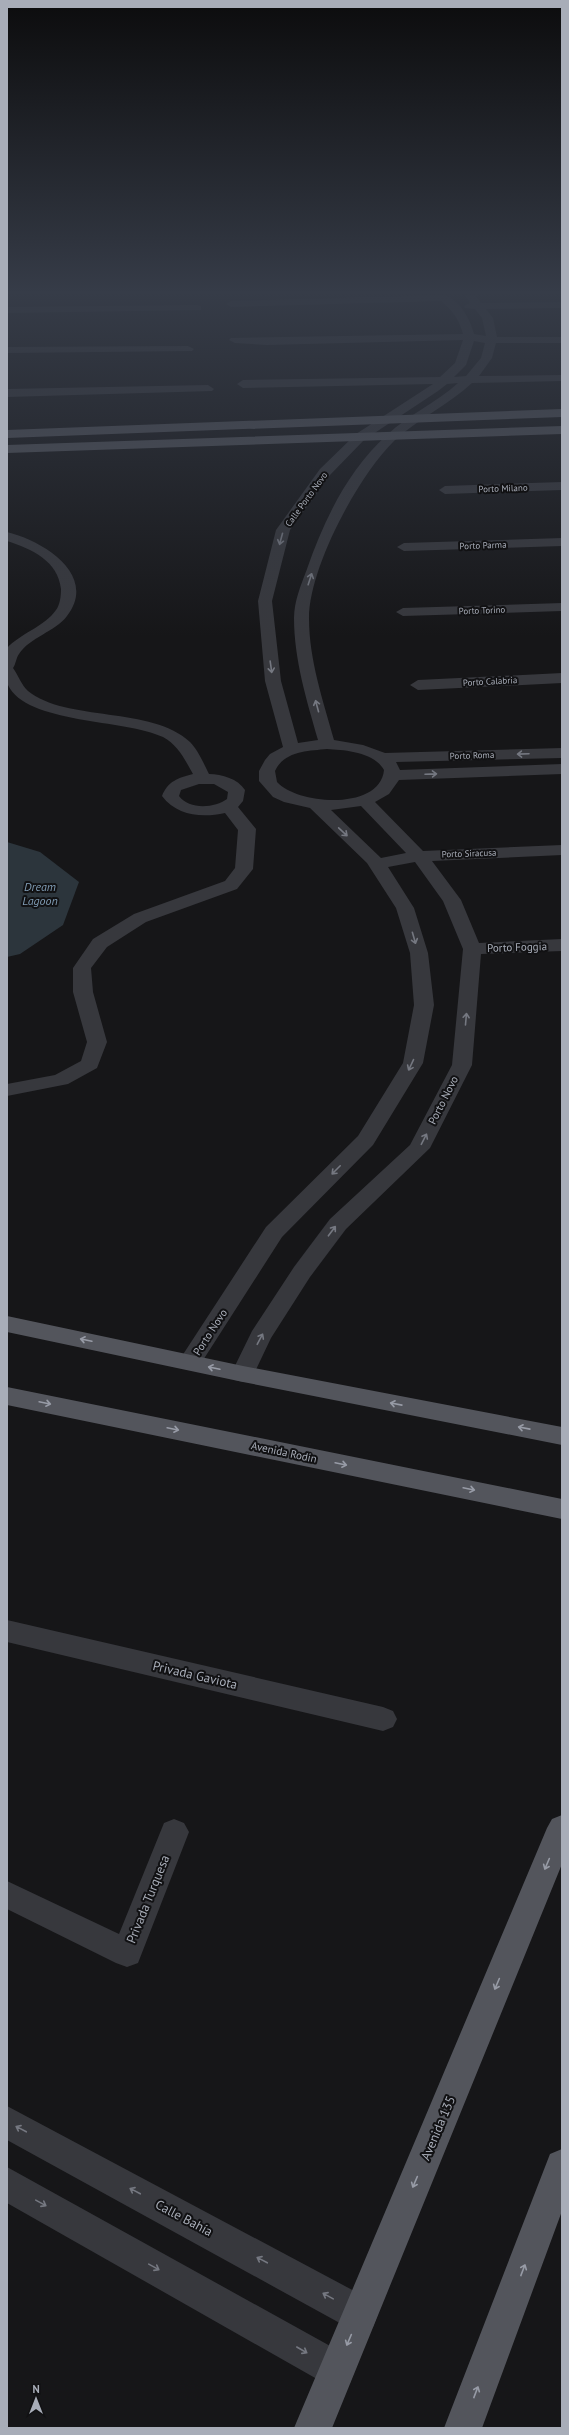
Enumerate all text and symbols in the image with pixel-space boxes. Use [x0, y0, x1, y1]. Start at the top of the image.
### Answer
street label: Calle Porto Novo [283, 470, 330, 528]
street label: Porto Milano [478, 482, 528, 494]
one-way arrow [277, 533, 284, 546]
street label: Porto Parma [459, 539, 507, 551]
one-way arrow [307, 573, 314, 586]
street label: Porto Torino [458, 604, 506, 616]
one-way arrow [267, 660, 275, 673]
street label: Porto Calabria [463, 674, 517, 688]
one-way arrow [313, 700, 321, 713]
street label: Porto Roma [450, 749, 494, 761]
one-way arrow [517, 750, 530, 758]
one-way arrow [424, 770, 437, 778]
one-way arrow [338, 827, 349, 836]
street label: Porto Siracusa [441, 847, 497, 859]
water label: Dream Lagoon [22, 879, 58, 908]
one-way arrow [411, 931, 418, 944]
street label: Porto Foggia [487, 939, 547, 955]
one-way arrow [462, 1013, 469, 1026]
one-way arrow [407, 1059, 414, 1071]
street label: Porto Novo [425, 1073, 461, 1127]
one-way arrow [420, 1134, 428, 1146]
one-way arrow [331, 1165, 341, 1175]
one-way arrow [328, 1226, 337, 1237]
street label: Porto Novo [190, 1306, 230, 1358]
one-way arrow [257, 1333, 264, 1345]
one-way arrow [80, 1336, 93, 1344]
one-way arrow [207, 1363, 220, 1371]
one-way arrow [390, 1399, 403, 1407]
one-way arrow [38, 1400, 51, 1408]
one-way arrow [518, 1424, 531, 1432]
one-way arrow [166, 1426, 179, 1434]
street label: Avenida Rodin [250, 1438, 318, 1466]
one-way arrow [334, 1460, 347, 1468]
one-way arrow [462, 1486, 475, 1494]
street label: Privada Gaviota [151, 1657, 239, 1693]
street label: Privada Turquesa [123, 1852, 173, 1946]
one-way arrow [543, 1857, 550, 1869]
one-way arrow [493, 1977, 501, 1989]
street label: Avenida 135 [417, 2093, 459, 2163]
one-way arrow [15, 2125, 27, 2133]
one-way arrow [411, 2175, 419, 2187]
one-way arrow [130, 2187, 142, 2195]
street label: Calle Bahía [152, 2196, 216, 2240]
one-way arrow [35, 2200, 47, 2208]
one-way arrow [256, 2256, 268, 2263]
one-way arrow [148, 2264, 160, 2271]
one-way arrow [519, 2264, 527, 2276]
one-way arrow [322, 2292, 334, 2300]
one-way arrow [345, 2334, 353, 2346]
one-way arrow [296, 2347, 308, 2355]
north arrow [16, 2379, 56, 2419]
text: N [32, 2382, 40, 2396]
one-way arrow [473, 2386, 481, 2398]

